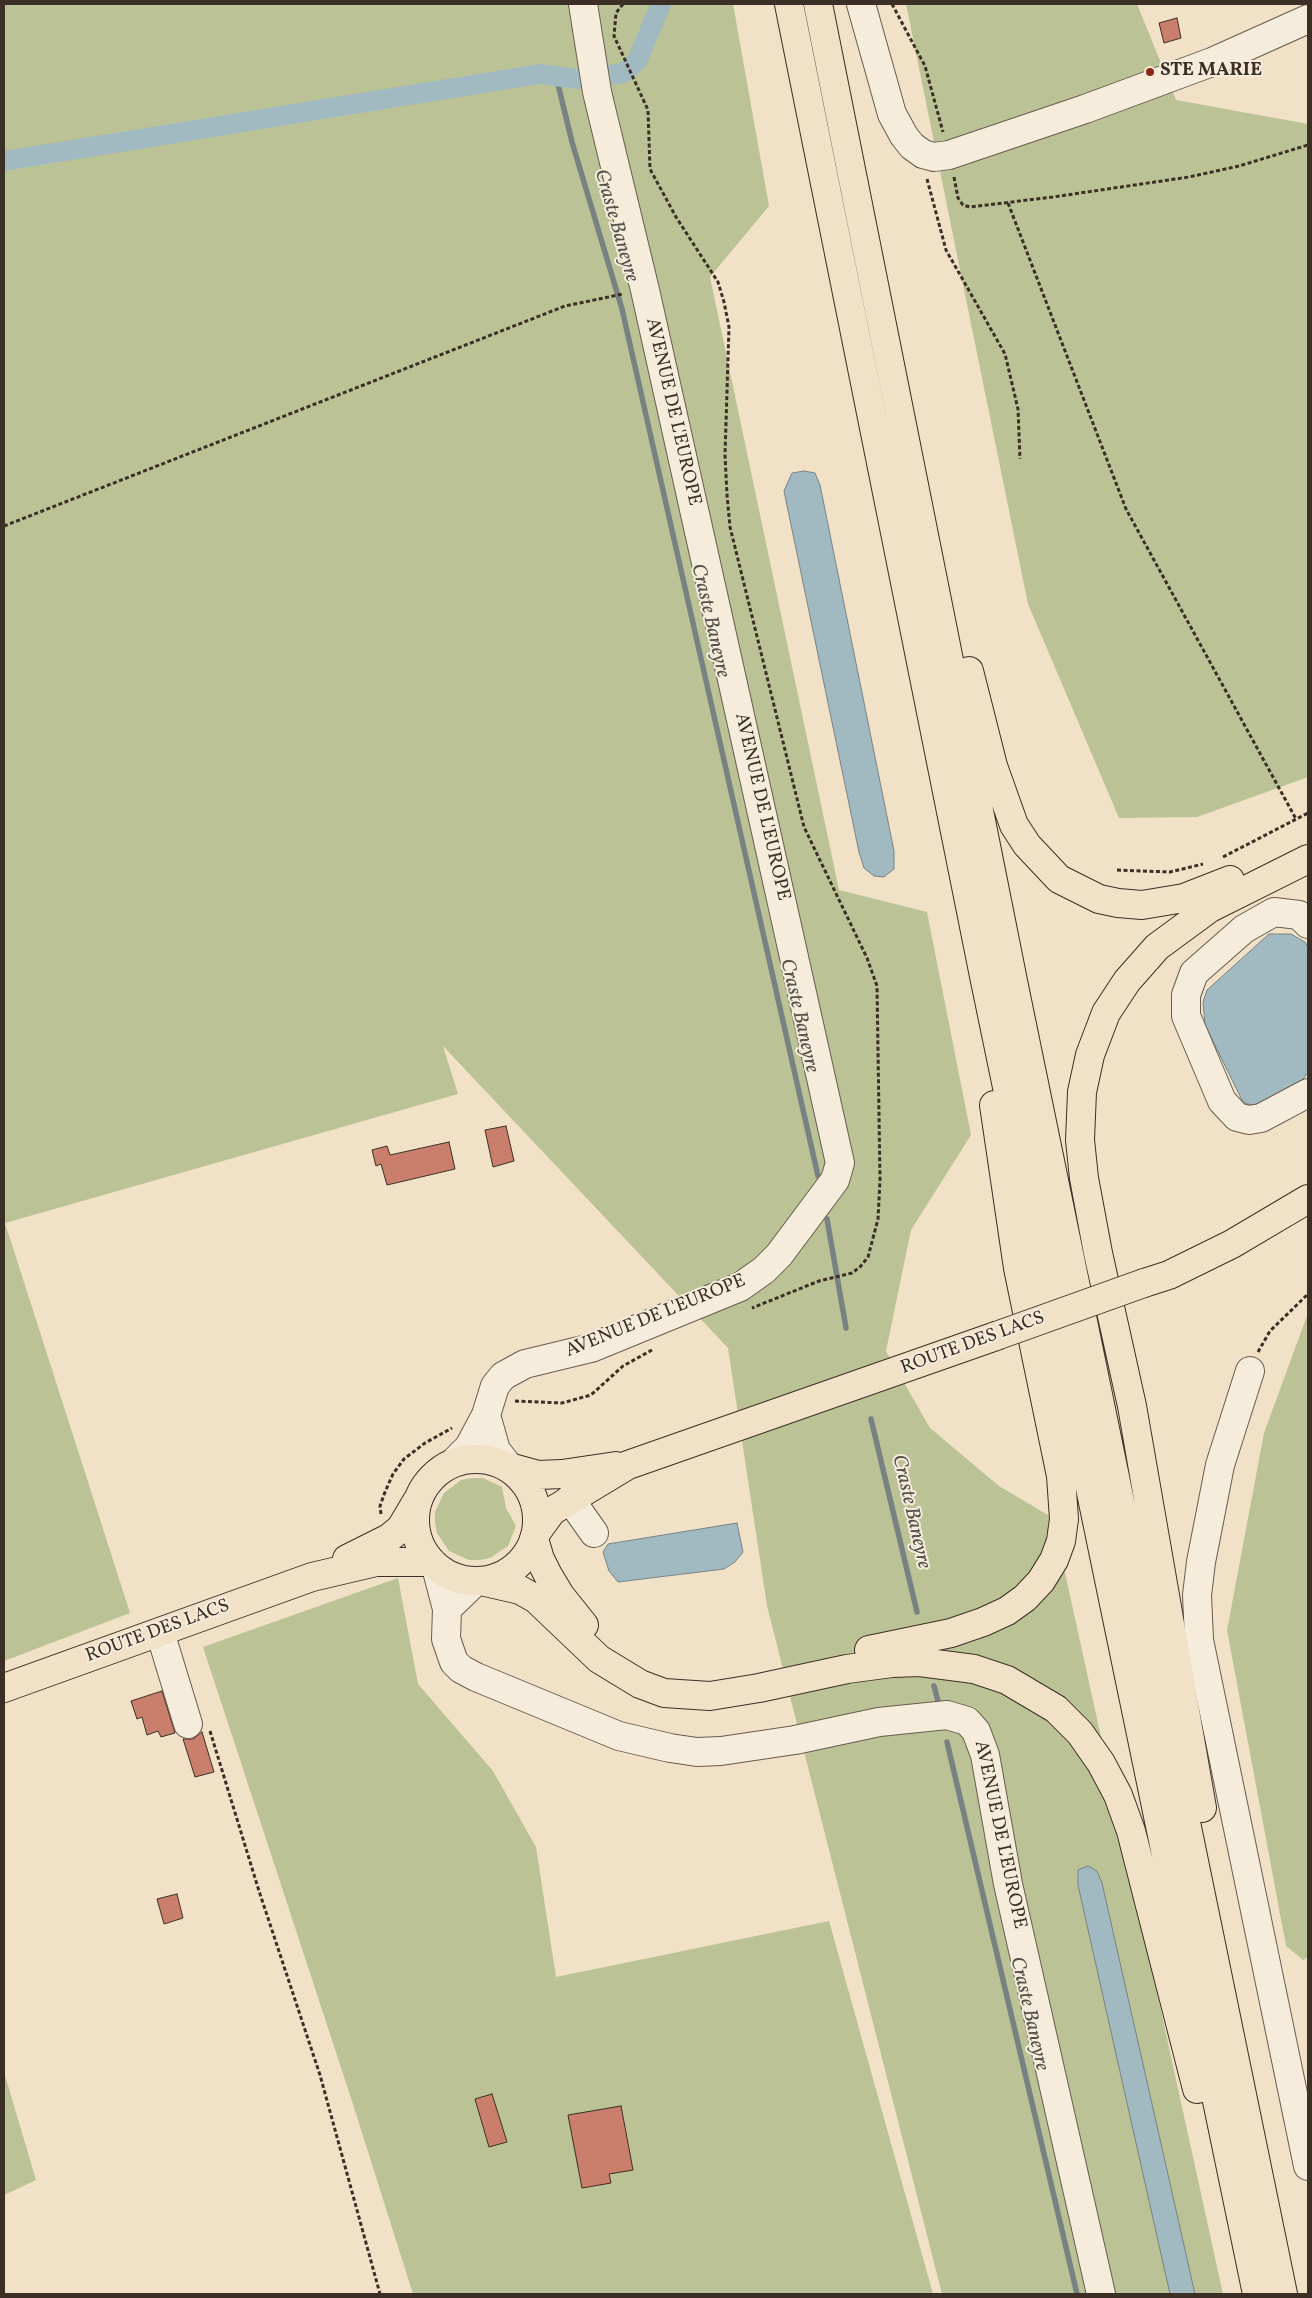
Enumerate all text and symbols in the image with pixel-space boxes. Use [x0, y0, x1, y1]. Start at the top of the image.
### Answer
place label: STE MARIE [1160, 61, 1262, 83]
marker: STE MARIE [1144, 66, 1156, 78]
water label: Craste Baneyre [587, 167, 643, 285]
street label: AVENUE DE L'EUROPE [639, 316, 705, 508]
water label: Craste Baneyre [684, 562, 734, 680]
street label: AVENUE DE L'EUROPE [728, 711, 794, 903]
water label: Craste Baneyre [773, 957, 823, 1075]
street label: AVENUE DE L'EUROPE [563, 1270, 749, 1364]
street label: ROUTE DES LACS [898, 1307, 1048, 1381]
water label: Craste Baneyre [885, 1453, 935, 1571]
street label: ROUTE DES LACS [83, 1595, 233, 1669]
street label: AVENUE DE L'EUROPE [968, 1739, 1030, 1931]
water label: Craste Baneyre [1003, 1955, 1053, 2073]

